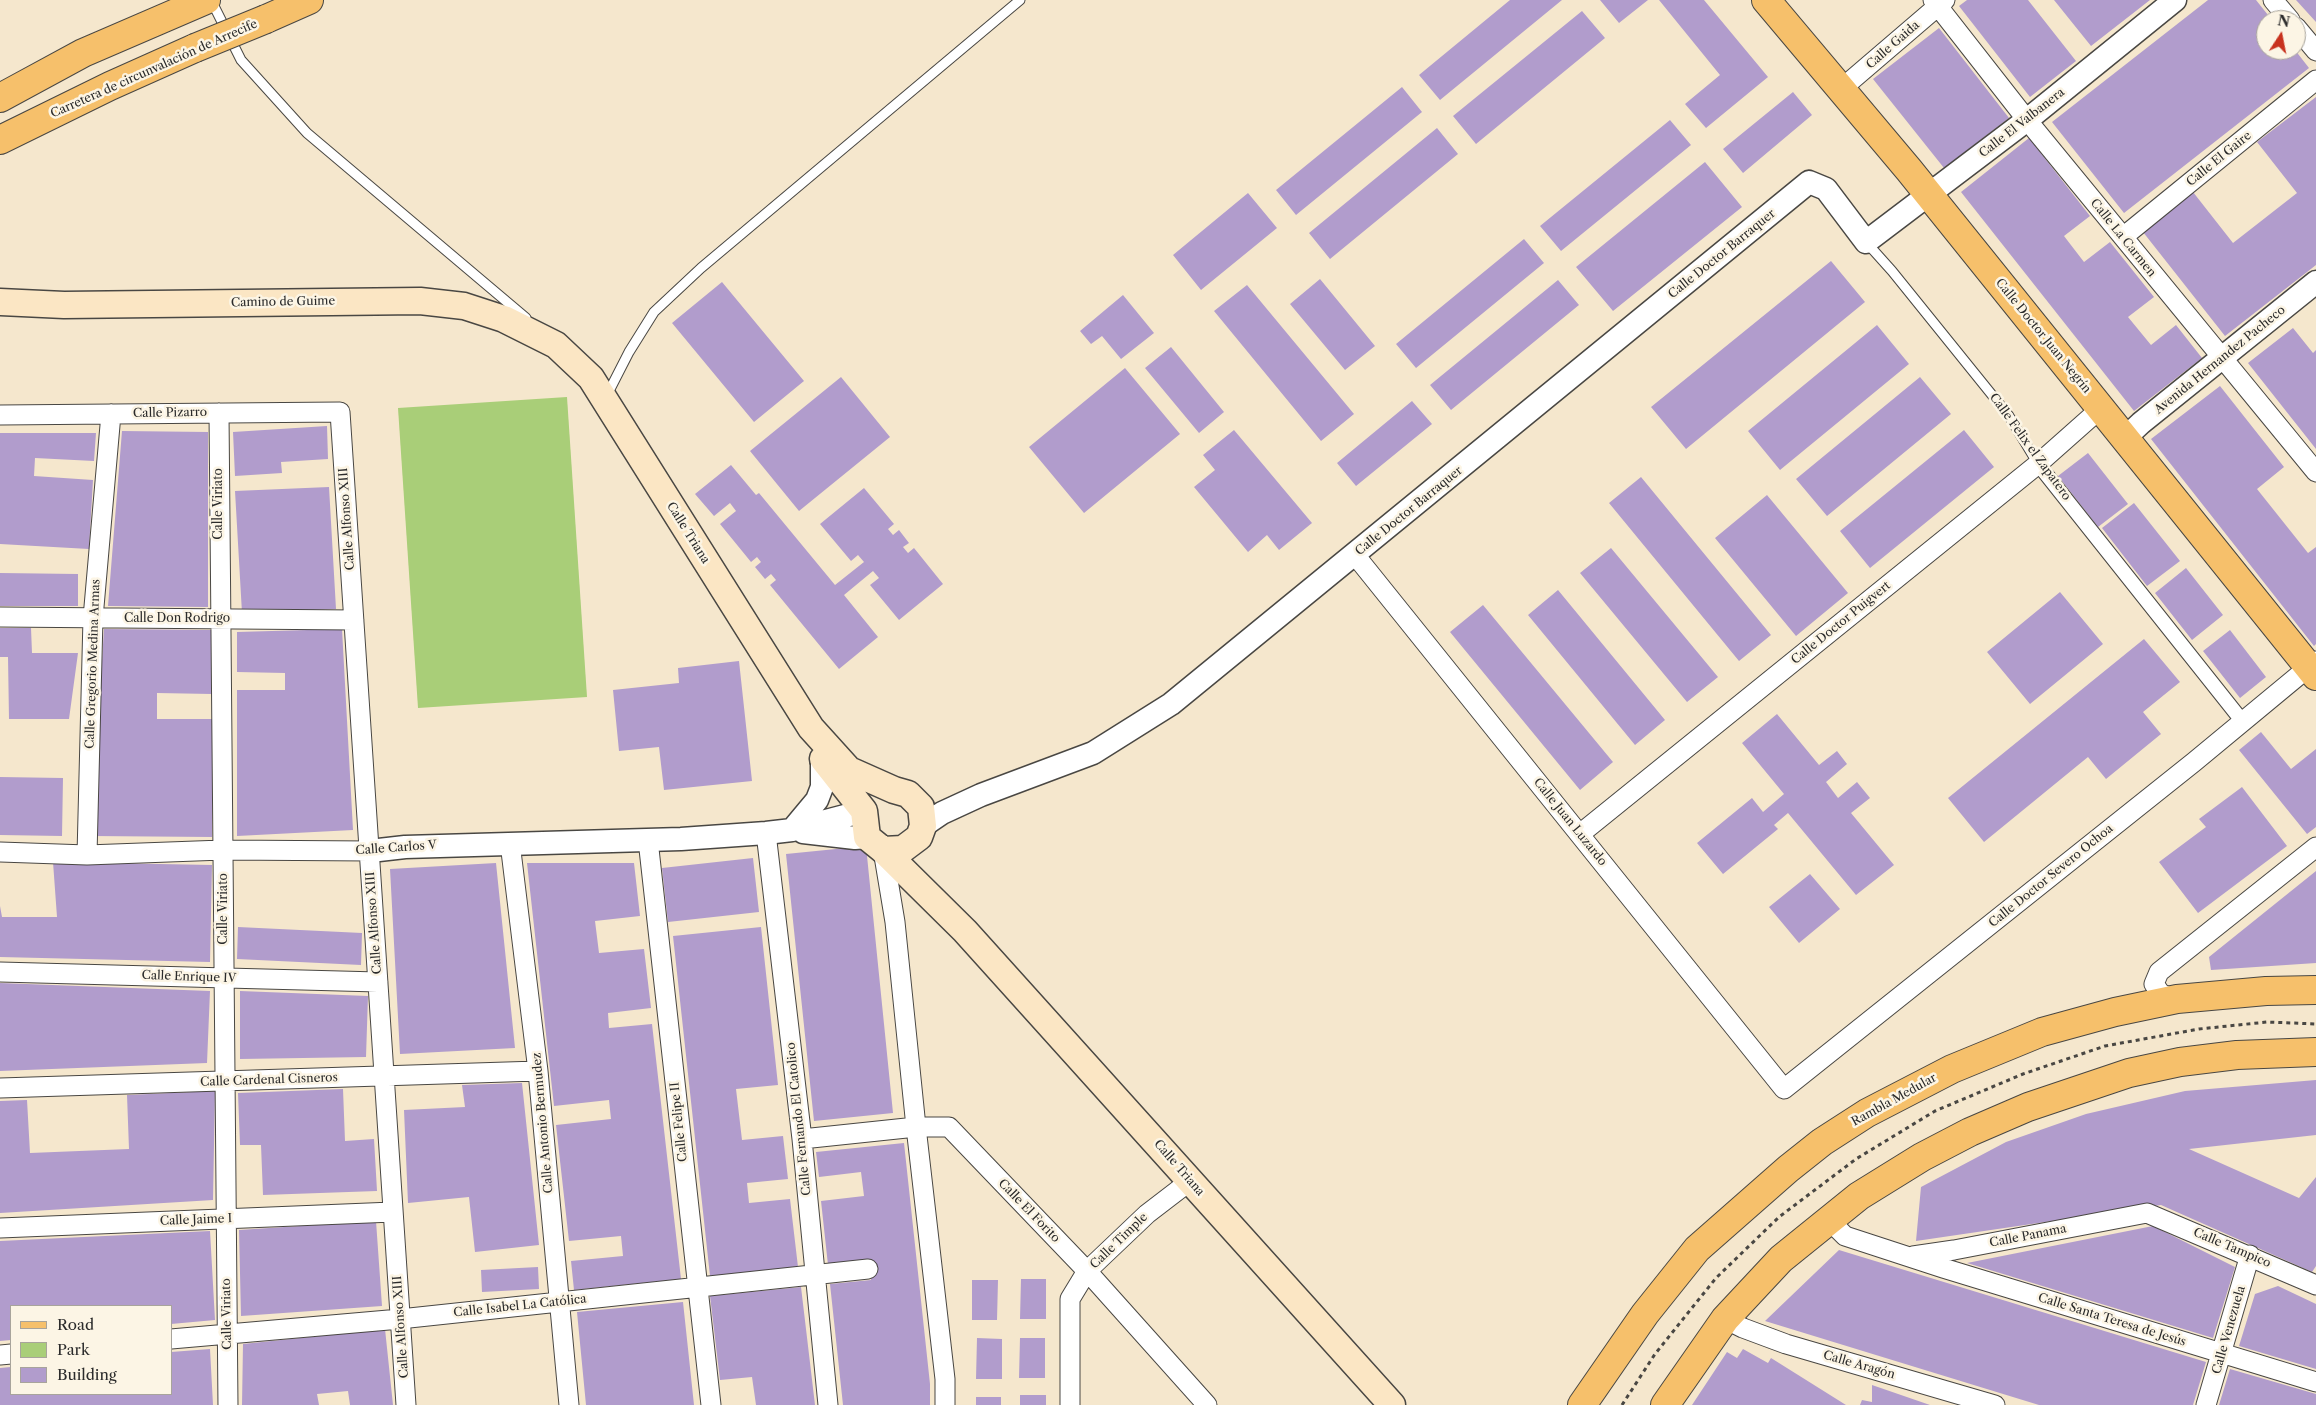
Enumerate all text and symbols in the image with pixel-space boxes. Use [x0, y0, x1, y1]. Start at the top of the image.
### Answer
north arrow [2256, 10, 2306, 60]
text: N [2276, 11, 2291, 31]
street label: Carretera de circunvalación de Arrecife [48, 17, 260, 121]
street label: Calle Gaida [1863, 18, 1923, 72]
street label: Calle El Valbanera [1976, 85, 2068, 161]
street label: Calle El Gaire [2184, 129, 2254, 189]
street label: Calle La Carmen [2087, 196, 2159, 280]
street label: Calle Doctor Barraquer [1666, 206, 1778, 302]
street label: Calle Doctor Juan Negrín [1992, 276, 2094, 396]
street label: Camino de Guime [231, 294, 335, 310]
street label: Avenida Hernandez Pacheco [2152, 303, 2288, 417]
street label: Calle Felix el Zapatero [1986, 391, 2074, 503]
street label: Calle Pizarro [133, 405, 207, 421]
street label: Calle Doctor Barraquer [1353, 463, 1465, 559]
street label: Calle Alfonso XIII [336, 467, 358, 571]
street label: Calle Viriato [212, 468, 226, 540]
street label: Calle Triana [663, 500, 713, 566]
street label: Calle Gregorio Medina Armas [83, 579, 103, 749]
street label: Calle Doctor Puigvert [1789, 579, 1893, 667]
street label: Calle Don Rodrigo [124, 612, 230, 626]
street label: Calle Juan Luzardo [1530, 775, 1610, 869]
street label: Calle Doctor Severo Ochoa [1986, 822, 2116, 930]
street label: Calle Carlos V [355, 838, 437, 858]
street label: Calle Alfonso XIII [363, 871, 385, 975]
street label: Calle Viriato [217, 873, 231, 945]
street label: Calle Enrique IV [141, 968, 237, 986]
street label: Calle Fernando El Catolico [784, 1042, 814, 1196]
street label: Calle Antonio Bermudez [530, 1052, 556, 1194]
street label: Calle Cardenal Cisneros [200, 1070, 338, 1090]
street label: Rambla Medular [1849, 1071, 1939, 1129]
street label: Calle Felipe II [668, 1081, 690, 1163]
street label: Calle Triana [1151, 1137, 1207, 1199]
street label: Calle El Forito [995, 1176, 1063, 1246]
street label: Calle Timple [1087, 1210, 1151, 1272]
street label: Calle Jaime I [160, 1212, 232, 1228]
street label: Calle Panama [1988, 1221, 2068, 1251]
street label: Calle Tampico [2191, 1225, 2273, 1271]
street label: Calle Alfonso XIII [390, 1275, 412, 1379]
street label: Calle Viriato [219, 1278, 235, 1350]
street label: Calle Venezuela [2209, 1284, 2249, 1376]
street label: Calle Santa Teresa de Jesús [2036, 1291, 2188, 1349]
street label: Calle Isabel La Católica [453, 1292, 587, 1320]
legend [10, 1305, 172, 1395]
text: Road [57, 1315, 94, 1334]
text: Park [57, 1340, 90, 1359]
street label: Calle Aragón [1821, 1348, 1897, 1382]
text: Building [57, 1365, 117, 1384]

